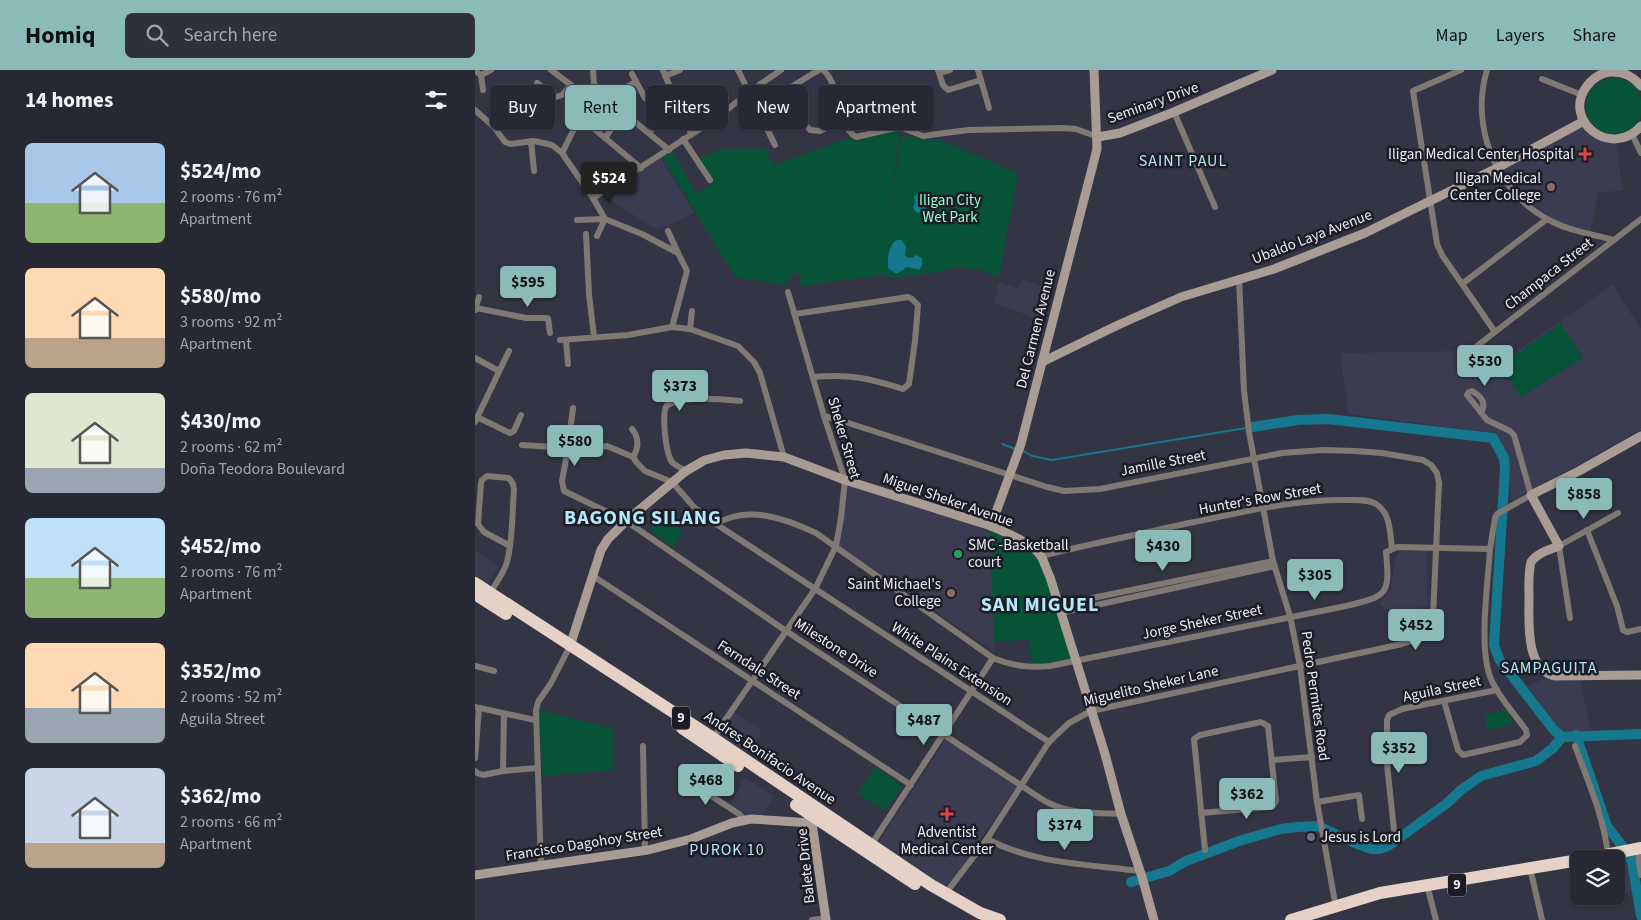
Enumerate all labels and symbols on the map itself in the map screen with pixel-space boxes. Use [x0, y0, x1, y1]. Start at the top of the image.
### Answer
street label: Seminary Drive [1105, 77, 1201, 129]
place label: Iligan Medical Center Hospital [1388, 144, 1574, 165]
marker: Iligan Medical Center Hospital [1578, 147, 1592, 161]
district label: SAINT PAUL [1139, 150, 1227, 172]
pin: $524 [579, 162, 639, 204]
place label: Iligan Medical Center College [1450, 168, 1541, 206]
marker: Iligan Medical Center College [1545, 181, 1557, 193]
park label: Iligan City Wet Park [919, 190, 981, 228]
street label: Ubaldo Laya Avenue [1249, 204, 1375, 270]
street label: Champaca Street [1500, 233, 1598, 315]
pin: $595 [498, 266, 558, 308]
street label: Del Carmen Avenue [1011, 267, 1061, 391]
pin: $530 [1455, 344, 1515, 387]
pin: $373 [650, 370, 710, 412]
street label: Sheker Street [822, 395, 866, 481]
pin: $580 [545, 424, 605, 467]
street label: Jamille Street [1119, 444, 1207, 482]
street label: Miguel Sheker Avenue [880, 468, 1016, 532]
street label: Hunter's Row Street [1197, 478, 1323, 520]
pin: $858 [1554, 478, 1614, 520]
district label: BAGONG SILANG [564, 504, 722, 532]
pin: $430 [1133, 530, 1193, 572]
place label: SMC -Basketball court [968, 535, 1069, 573]
marker: SMC -Basketball court [952, 548, 964, 560]
pin: $305 [1285, 558, 1345, 601]
place label: Saint Michael's College [847, 574, 941, 612]
marker: Saint Michael's College [945, 587, 957, 599]
district label: SAN MIGUEL [981, 591, 1099, 619]
street label: Jorge Sheker Street [1140, 599, 1264, 645]
pin: $452 [1386, 608, 1446, 651]
street label: Milestone Drive [790, 613, 882, 683]
street label: White Plains Extension [887, 617, 1017, 711]
street label: Pedro Permites Road [1296, 630, 1334, 762]
street label: Ferndale Street [713, 635, 805, 705]
district label: SAMPAGUITA [1501, 657, 1597, 679]
street label: Miguelito Sheker Lane [1081, 660, 1221, 712]
street label: Aguila Street [1401, 670, 1483, 708]
pin: $487 [894, 704, 954, 746]
road number: 9 [672, 706, 690, 730]
street label: Andres Bonifacio Avenue [700, 706, 840, 810]
pin: $352 [1369, 732, 1429, 774]
pin: $468 [676, 764, 736, 806]
pin: $362 [1217, 778, 1277, 820]
marker: Adventist Medical Center [940, 807, 954, 821]
pin: $374 [1035, 808, 1095, 851]
street label: Francisco Dagohoy Street [504, 821, 664, 867]
place label: Adventist Medical Center [900, 822, 994, 860]
street label: Balete Drive [792, 827, 820, 905]
place label: Jesus is Lord [1321, 827, 1401, 848]
marker: Jesus is Lord [1305, 831, 1317, 843]
district label: PUROK 10 [689, 839, 765, 861]
road number: 9 [1448, 874, 1466, 896]

